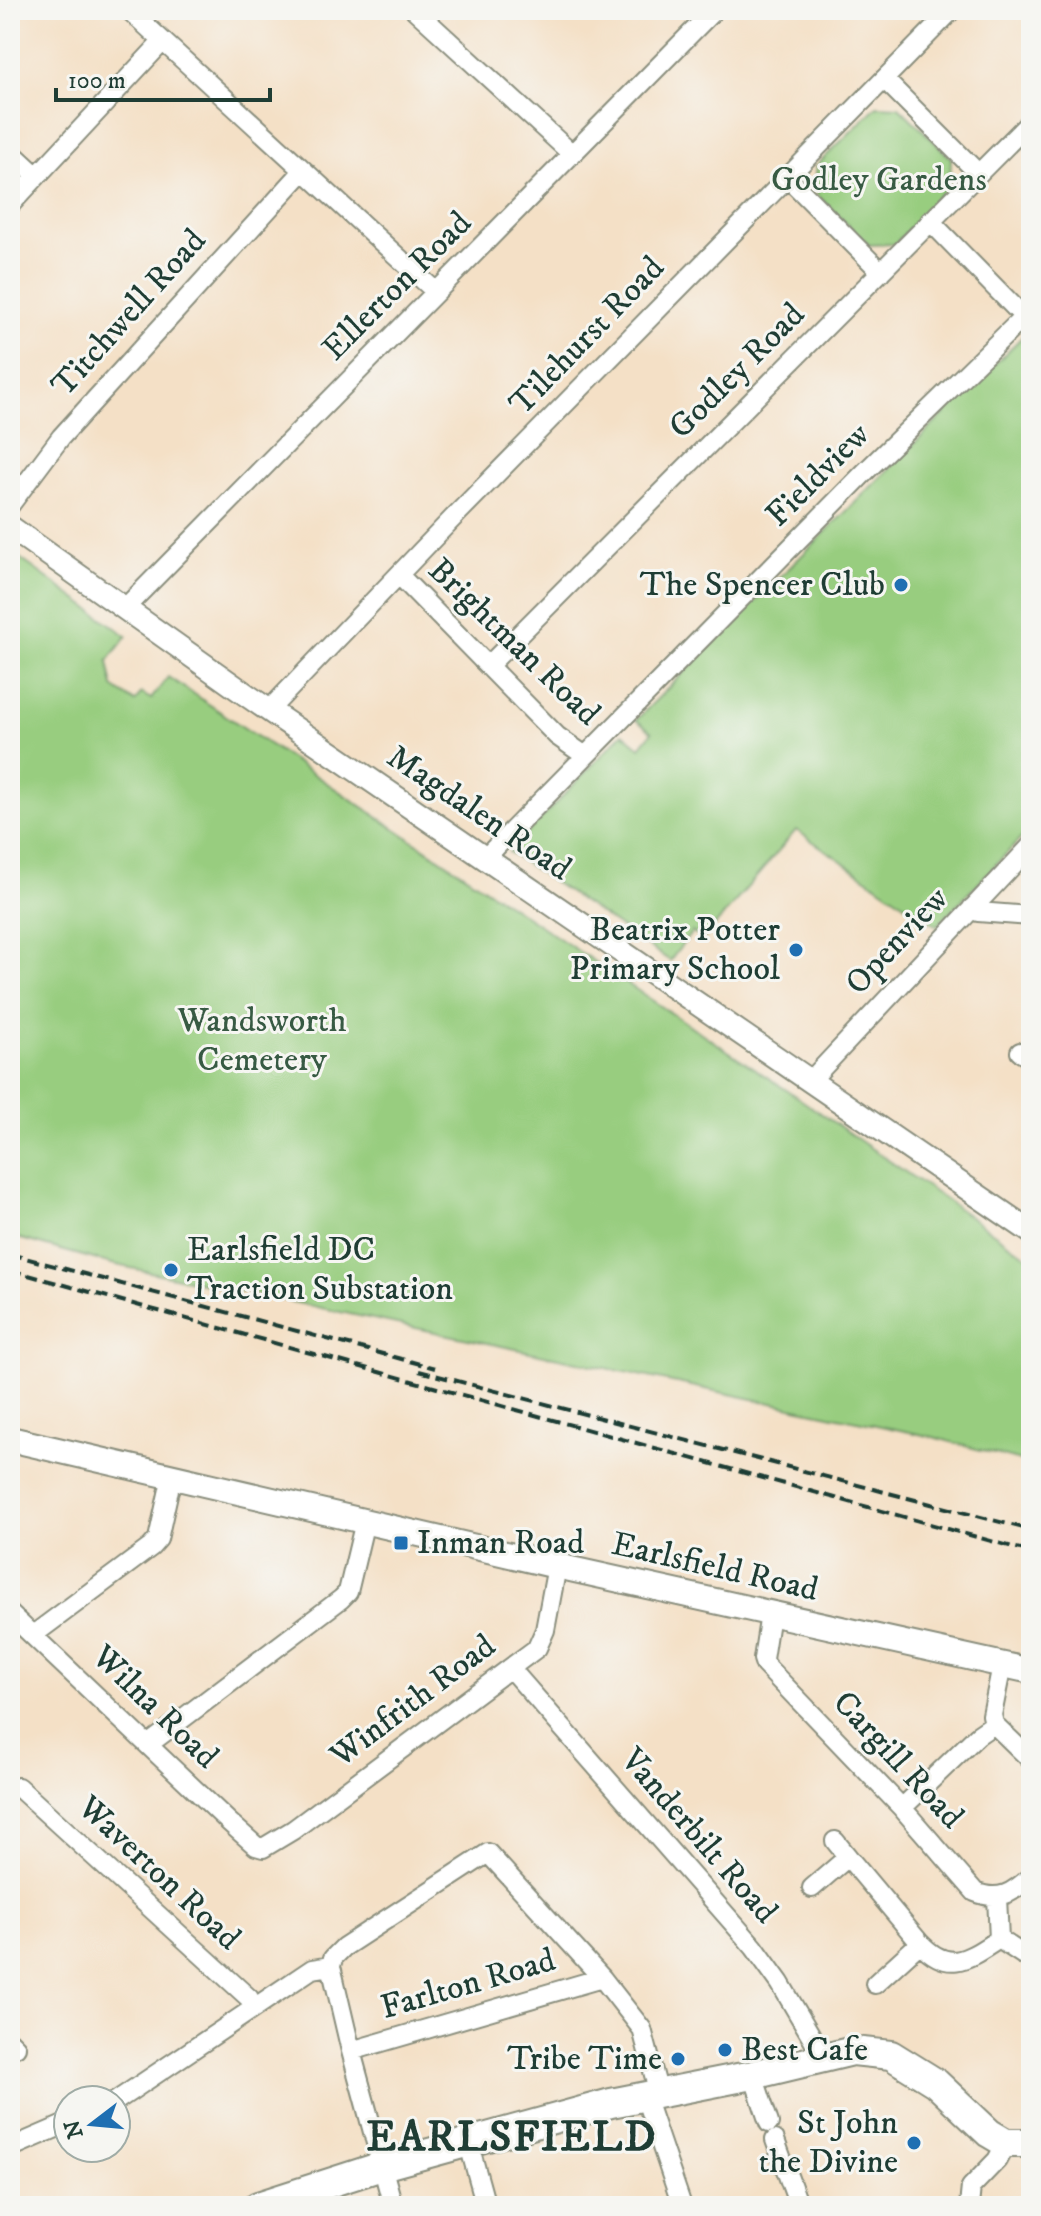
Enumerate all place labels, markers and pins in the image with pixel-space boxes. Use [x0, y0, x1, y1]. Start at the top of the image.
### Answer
place label: The Spencer Club [640, 564, 885, 606]
marker: The Spencer Club [892, 576, 910, 594]
place label: Beatrix Potter Primary School [569, 909, 781, 990]
marker: Beatrix Potter Primary School [787, 941, 805, 959]
place label: Earlsfield DC Traction Substation [187, 1229, 453, 1310]
marker: Earlsfield DC Traction Substation [162, 1261, 180, 1279]
place label: Inman Road [417, 1522, 584, 1564]
marker: Inman Road [392, 1534, 410, 1552]
place label: Best Cafe [741, 2029, 868, 2071]
place label: Tribe Time [507, 2038, 662, 2080]
marker: Best Cafe [716, 2041, 734, 2059]
marker: Tribe Time [669, 2050, 687, 2068]
place label: St John the Divine [758, 2102, 898, 2183]
marker: St John the Divine [905, 2134, 923, 2152]

